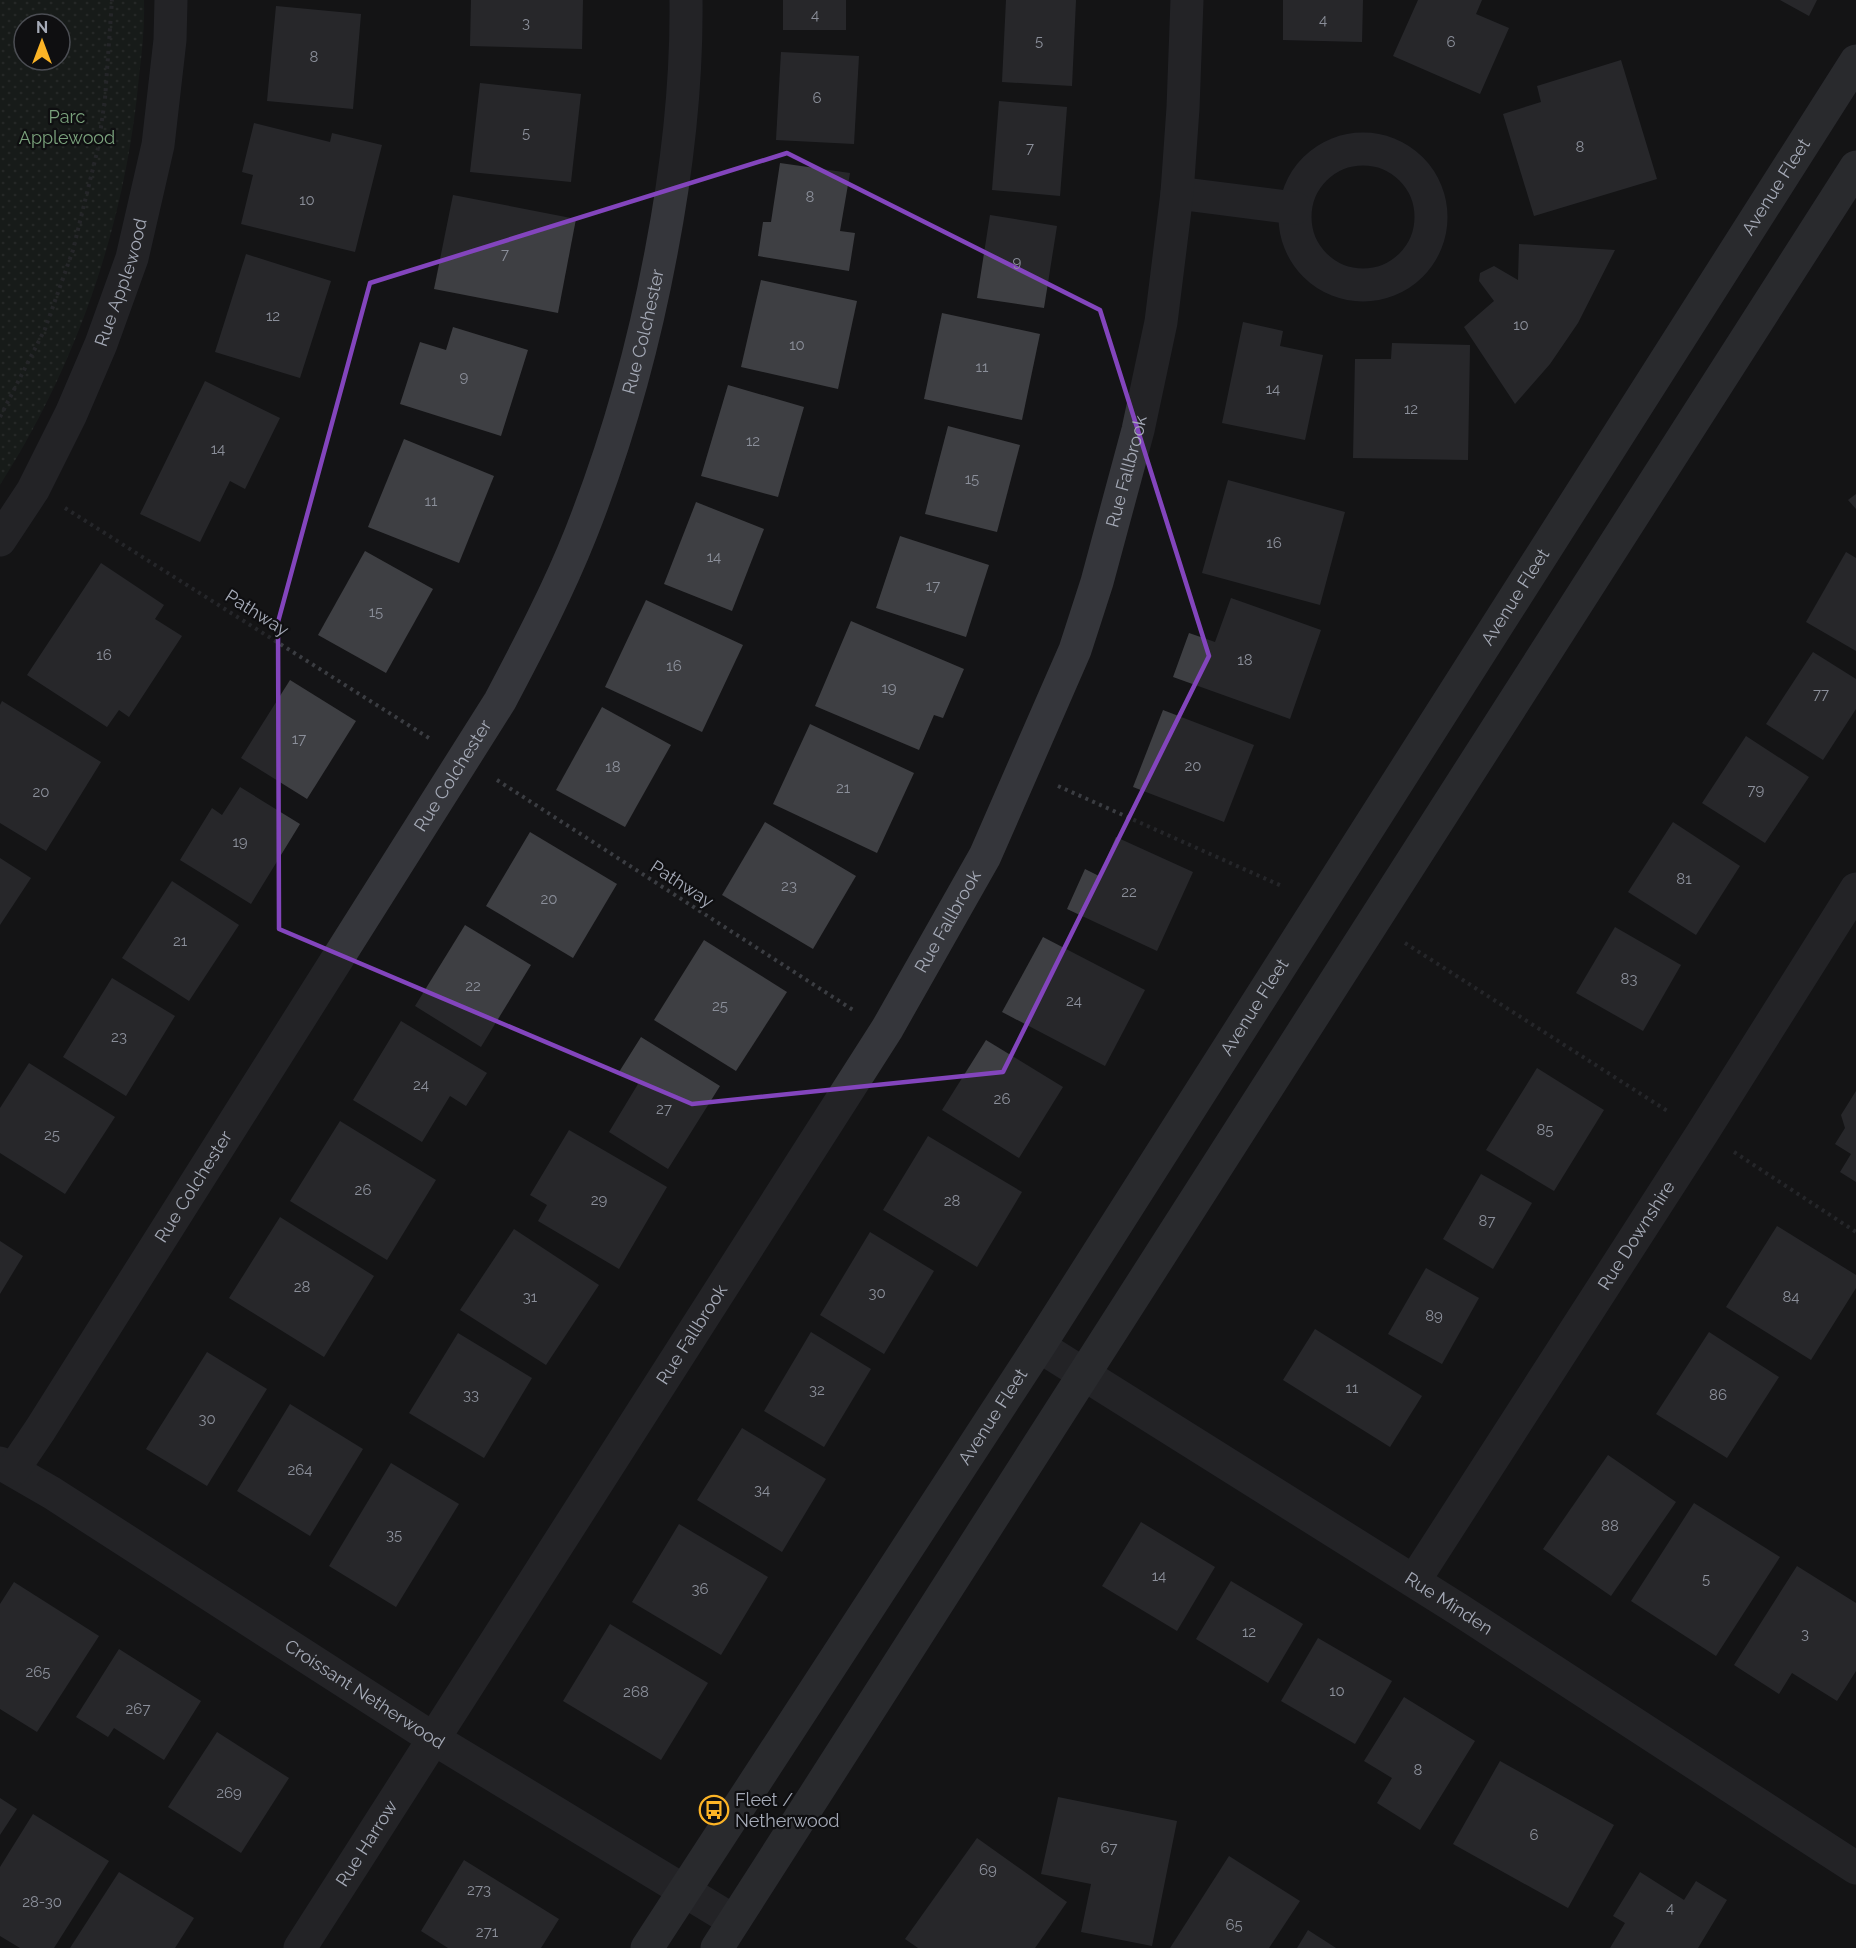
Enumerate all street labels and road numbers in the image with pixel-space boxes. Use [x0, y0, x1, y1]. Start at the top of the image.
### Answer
street label: Avenue Fleet [1737, 134, 1814, 239]
street label: Rue Applewood [90, 216, 151, 349]
street label: Rue Colchester [618, 266, 668, 396]
street label: Rue Fallbrook [1101, 413, 1151, 529]
street label: Avenue Fleet [1476, 544, 1553, 649]
street label: Pathway [222, 585, 293, 640]
street label: Rue Colchester [409, 715, 496, 835]
street label: Pathway [647, 855, 718, 912]
street label: Rue Fallbrook [910, 866, 985, 976]
street label: Avenue Fleet [1216, 955, 1293, 1059]
street label: Rue Colchester [150, 1126, 237, 1246]
street label: Rue Downshire [1593, 1176, 1679, 1294]
street label: Rue Fallbrook [652, 1280, 731, 1388]
street label: Avenue Fleet [954, 1364, 1031, 1468]
street label: Rue Minden [1401, 1567, 1497, 1639]
street label: Croissant Netherwood [281, 1635, 449, 1753]
street label: Rue Harrow [331, 1796, 402, 1890]

